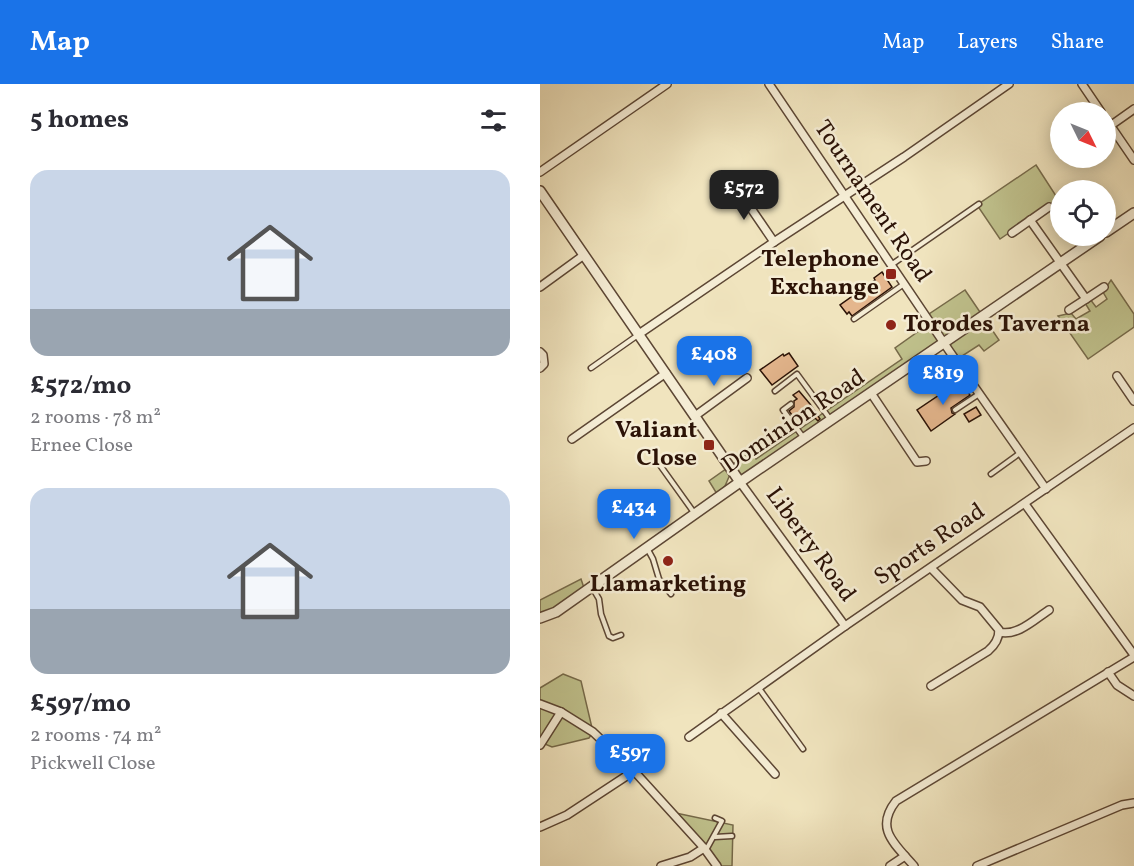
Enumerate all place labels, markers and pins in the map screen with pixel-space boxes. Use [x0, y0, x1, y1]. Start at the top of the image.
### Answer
pin: £572 [708, 170, 780, 221]
place label: Telephone Exchange [761, 243, 879, 305]
marker: Telephone Exchange [884, 267, 898, 281]
place label: Torodes Taverna [903, 308, 1090, 342]
marker: Torodes Taverna [884, 318, 898, 332]
pin: £408 [678, 336, 750, 387]
pin: £819 [907, 355, 979, 406]
place label: Valiant Close [615, 414, 697, 476]
marker: Valiant Close [702, 438, 716, 452]
pin: £434 [598, 489, 670, 540]
marker: Llamarketing [661, 554, 675, 568]
place label: Llamarketing [590, 568, 746, 602]
pin: £597 [594, 734, 666, 785]

